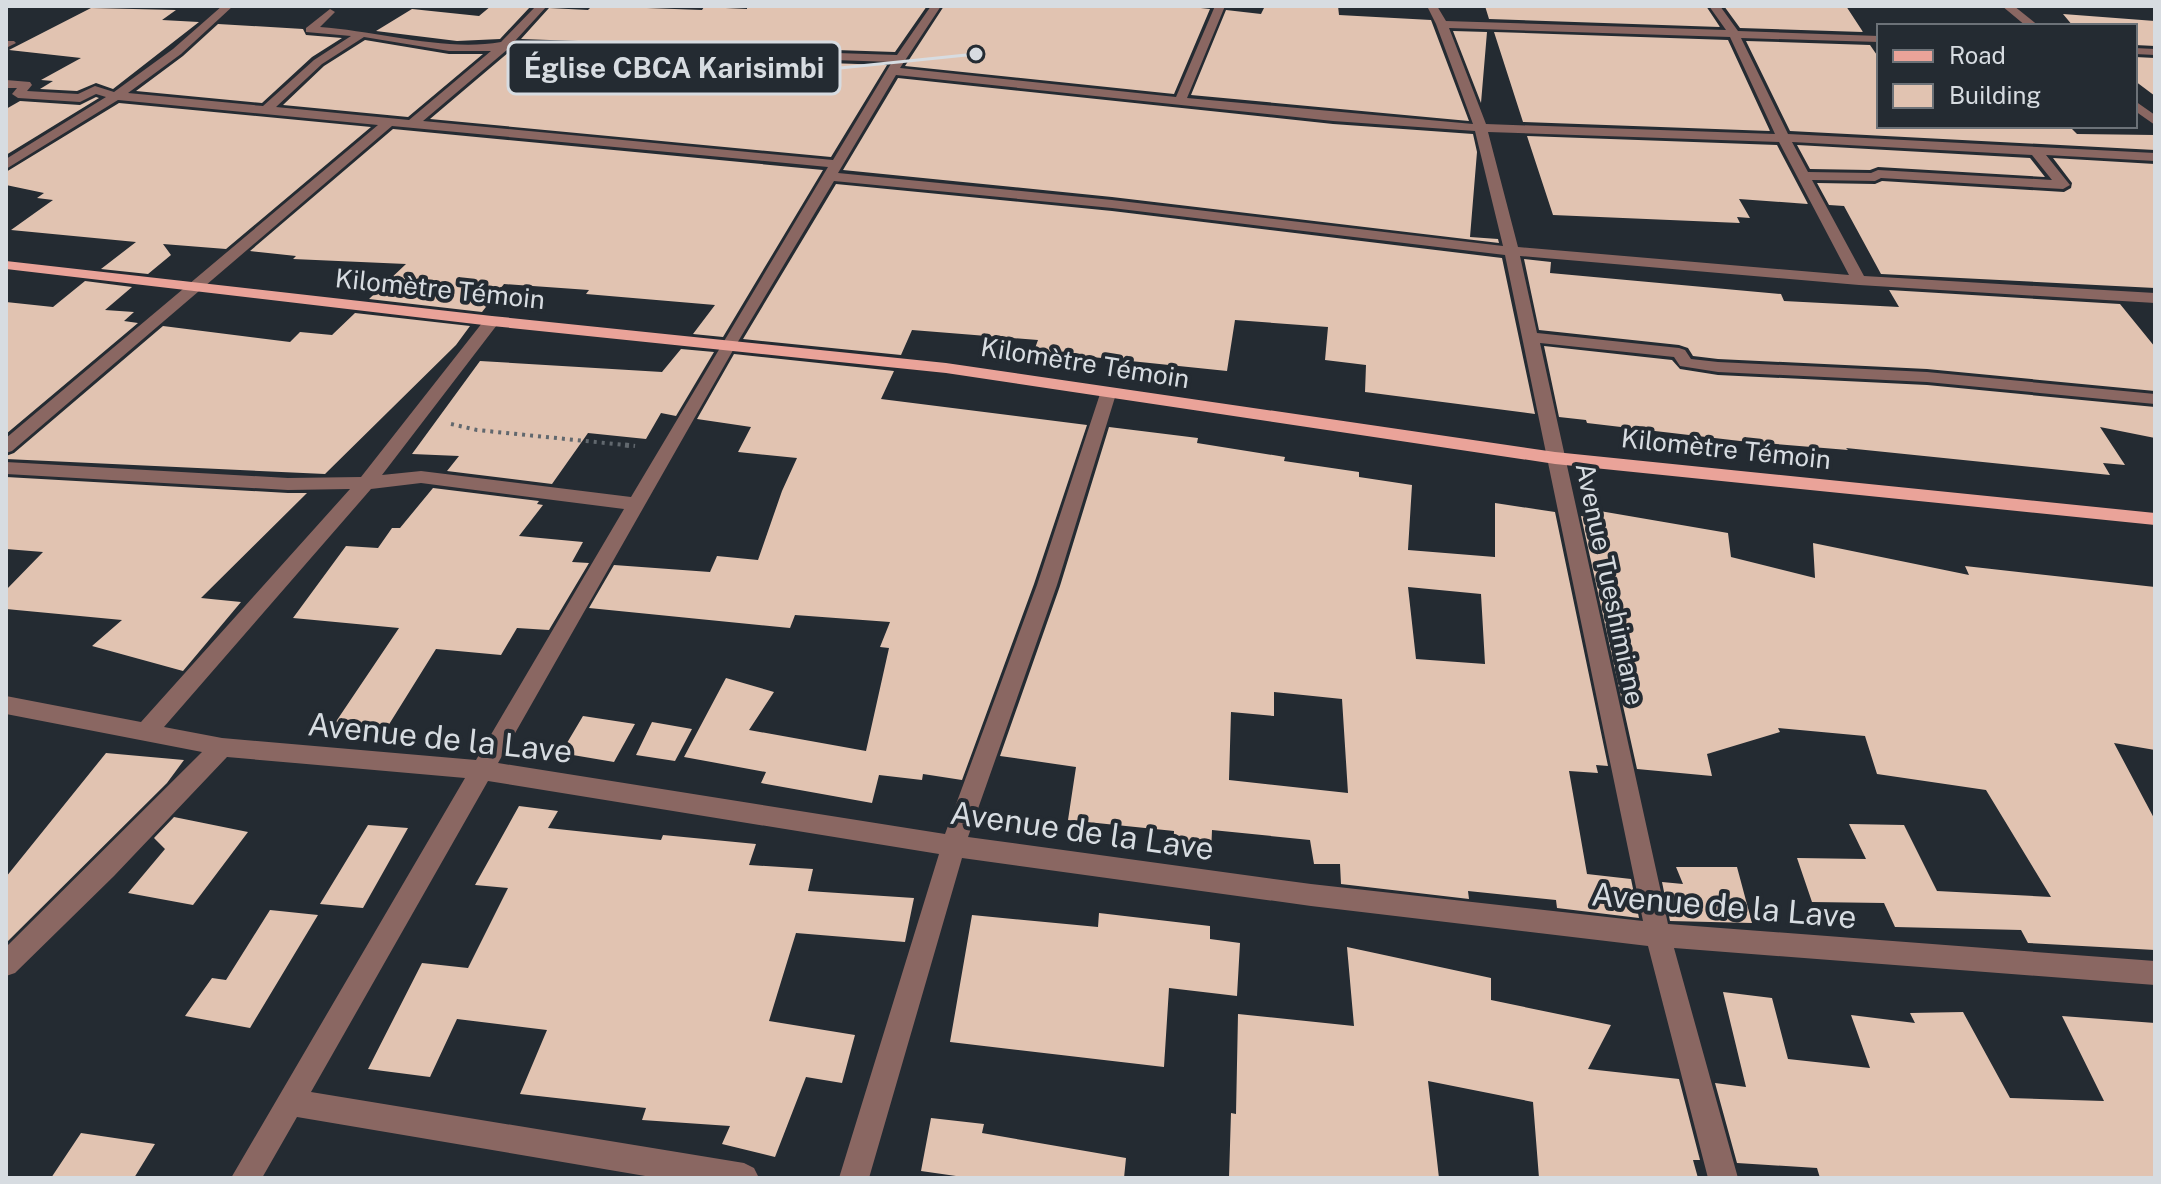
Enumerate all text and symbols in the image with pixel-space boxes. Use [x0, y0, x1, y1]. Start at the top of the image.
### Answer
legend [1877, 24, 2137, 128]
text: Road [1949, 41, 2006, 69]
callout: Église CBCA Karisimbi [508, 42, 840, 94]
text: Église CBCA Karisimbi [524, 51, 824, 84]
text: Building [1949, 81, 2041, 109]
street label: Kilomètre Témoin [334, 262, 547, 315]
street label: Kilomètre Témoin [978, 331, 1192, 394]
street label: Kilomètre Témoin [1620, 422, 1833, 475]
street label: Avenue Tueshimiane [1570, 460, 1651, 708]
street label: Avenue de la Lave [306, 705, 574, 770]
street label: Avenue de la Lave [948, 794, 1216, 867]
street label: Avenue de la Lave [1590, 875, 1858, 936]

